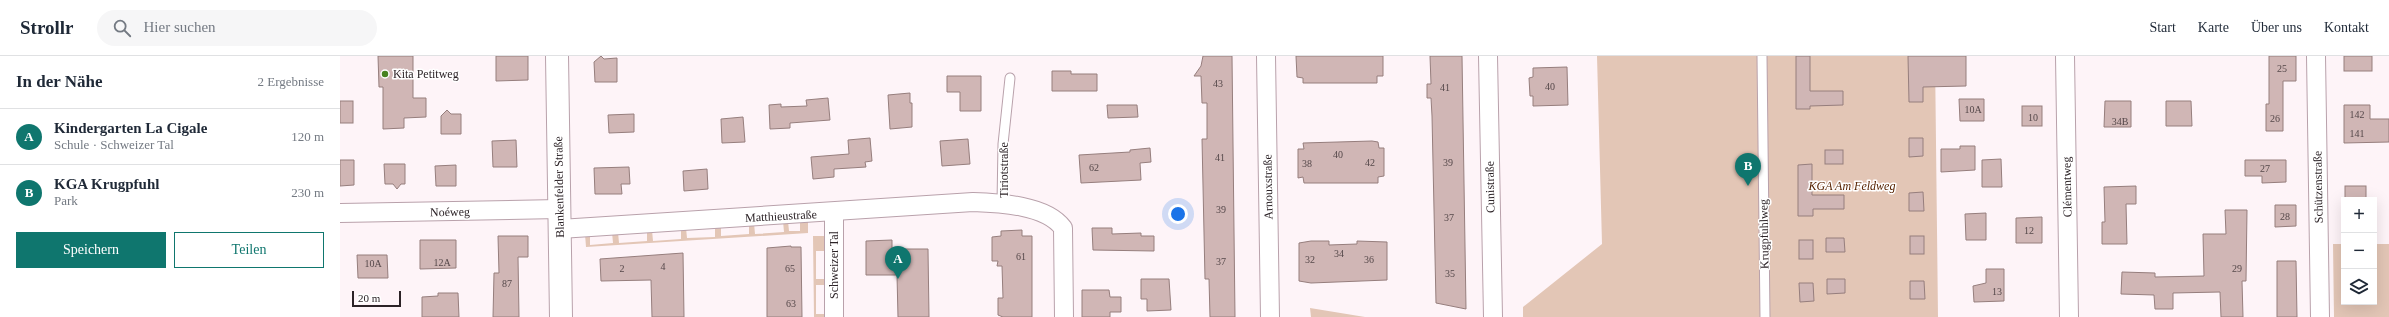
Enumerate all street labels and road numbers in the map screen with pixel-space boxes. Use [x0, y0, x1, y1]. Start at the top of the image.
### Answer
street label: Blankenfelder Straße [551, 136, 567, 238]
street label: Tiriotstraße [997, 142, 1011, 198]
street label: Schützenstraße [2310, 151, 2326, 223]
street label: Arnouxstraße [1260, 154, 1276, 220]
street label: Clémentweg [2059, 157, 2075, 217]
street label: Cunistraße [1483, 161, 1497, 213]
street label: Krugpfuhlweg [1756, 199, 1772, 269]
street label: Noéweg [430, 205, 470, 219]
street label: Matthieustraße [745, 207, 817, 225]
street label: Schweizer Tal [827, 230, 841, 299]

